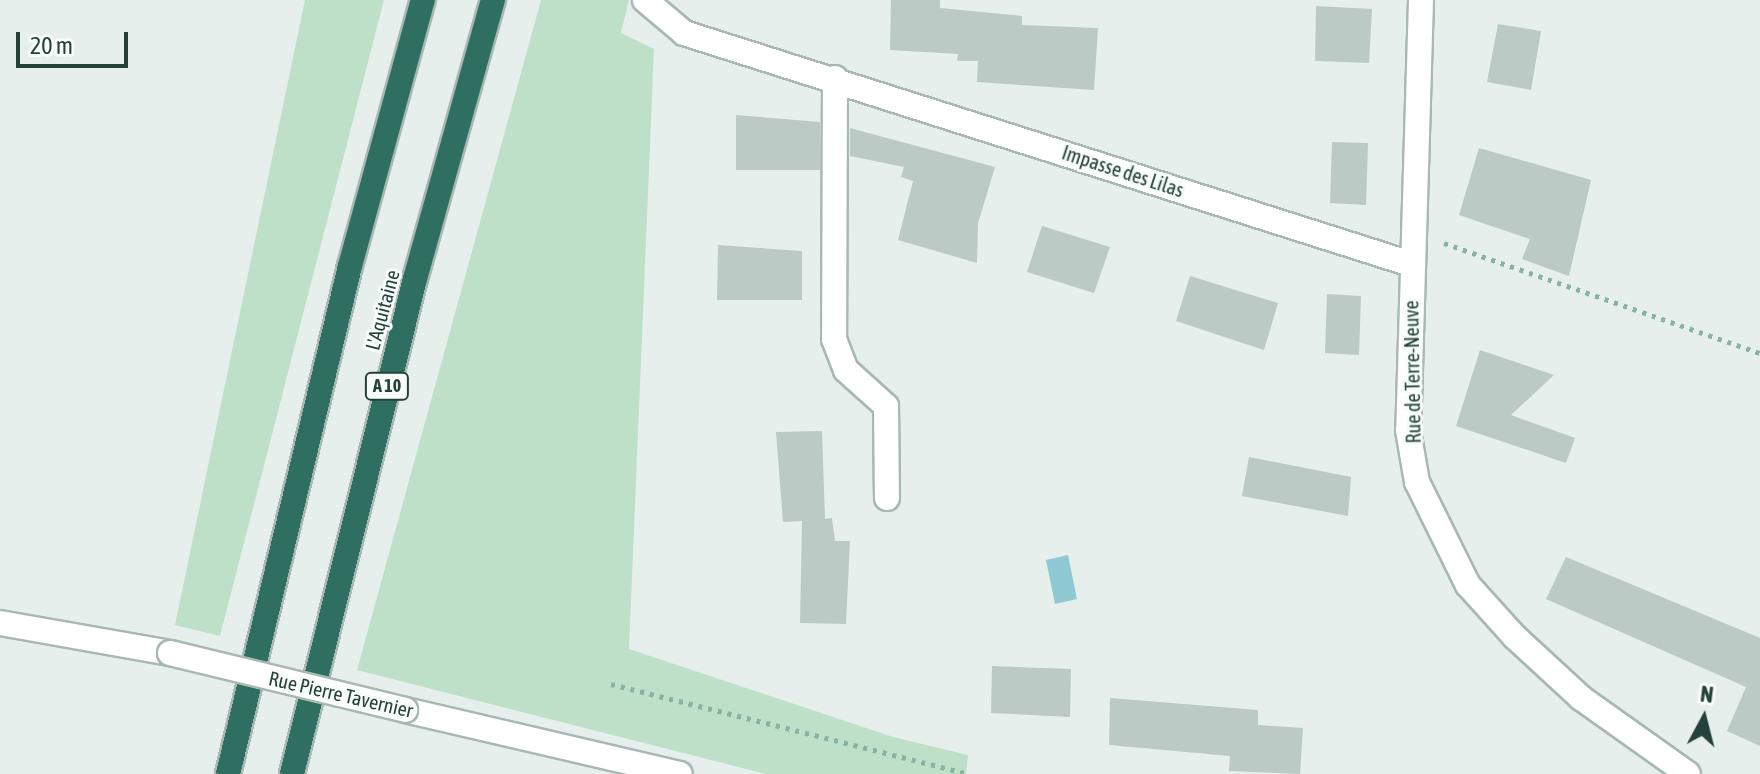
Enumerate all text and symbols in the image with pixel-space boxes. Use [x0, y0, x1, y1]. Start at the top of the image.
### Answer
scale bar [20, 16, 132, 66]
text: 20 m [30, 32, 73, 59]
street label: Impasse des Lilas [1059, 140, 1187, 202]
street label: L'Aquitaine [360, 267, 404, 353]
street label: Rue de Terre-Neuve [1399, 300, 1425, 444]
road number: A 10 [363, 372, 411, 400]
street label: Rue Pierre Tavernier [267, 666, 415, 722]
north arrow [1664, 678, 1744, 758]
text: N [1699, 680, 1715, 708]

